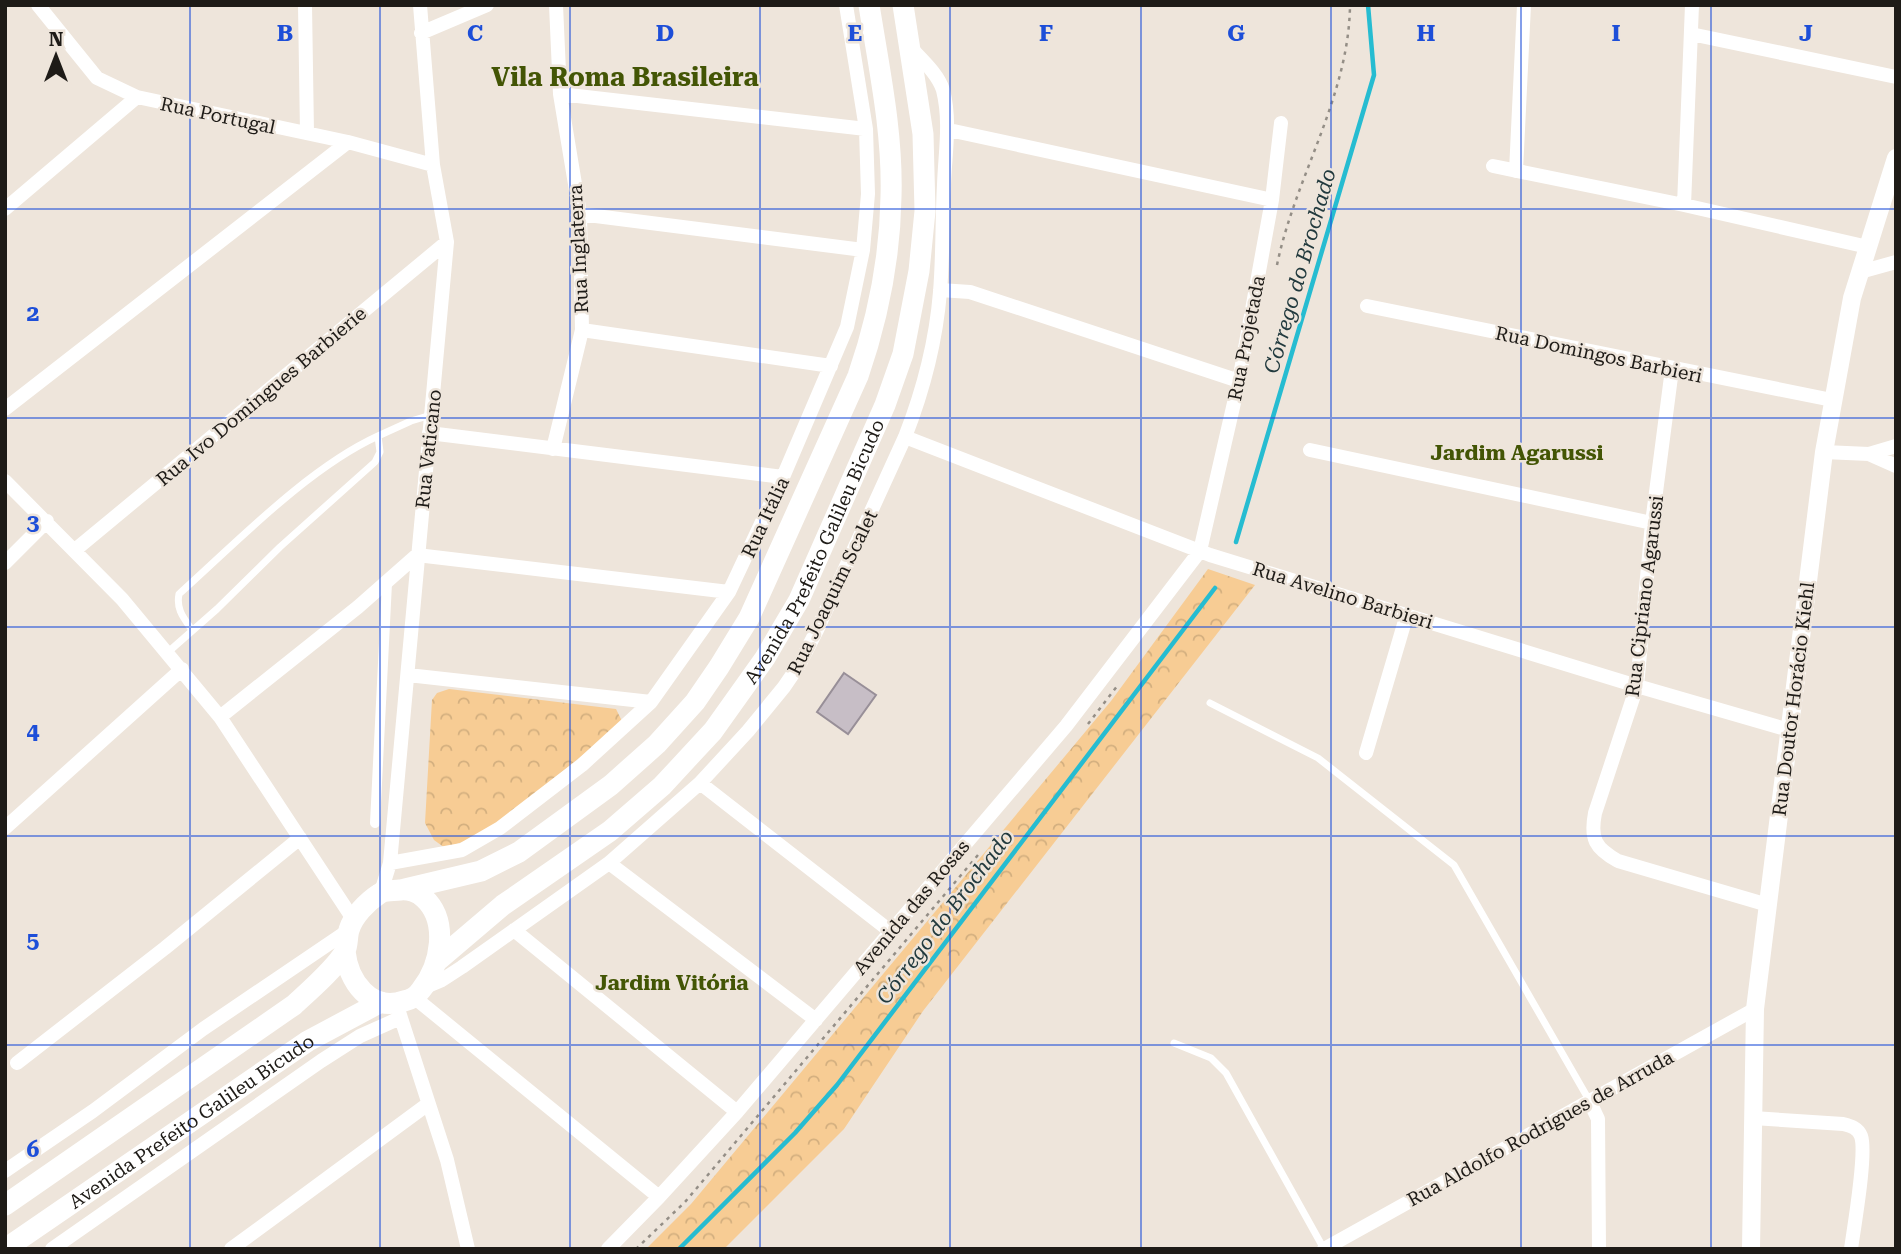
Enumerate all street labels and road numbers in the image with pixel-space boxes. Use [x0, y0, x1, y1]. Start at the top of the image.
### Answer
street label: Rua Portugal [158, 92, 278, 139]
street label: Rua Inglaterra [564, 183, 593, 314]
street label: Rua Projetada [1223, 273, 1270, 403]
street label: Rua Ivo Domingues Barbierie [152, 302, 371, 491]
street label: Rua Domingos Barbieri [1493, 321, 1705, 388]
street label: Rua Vaticano [411, 388, 446, 510]
street label: Avenida Prefeito Galileu Bicudo [739, 416, 889, 688]
street label: Rua Itália [737, 473, 794, 561]
street label: Rua Cipriano Agarussi [1621, 494, 1668, 698]
street label: Rua Joaquim Scalet [783, 506, 882, 678]
street label: Rua Avelino Barbieri [1250, 557, 1436, 634]
street label: Rua Doutor Horácio Kiehl [1768, 581, 1819, 817]
street label: Avenida das Rosas [848, 835, 974, 979]
street label: Avenida Prefeito Galileu Bicudo [65, 1029, 319, 1214]
street label: Rua Aldolfo Rodrigues de Arruda [1403, 1045, 1678, 1211]

